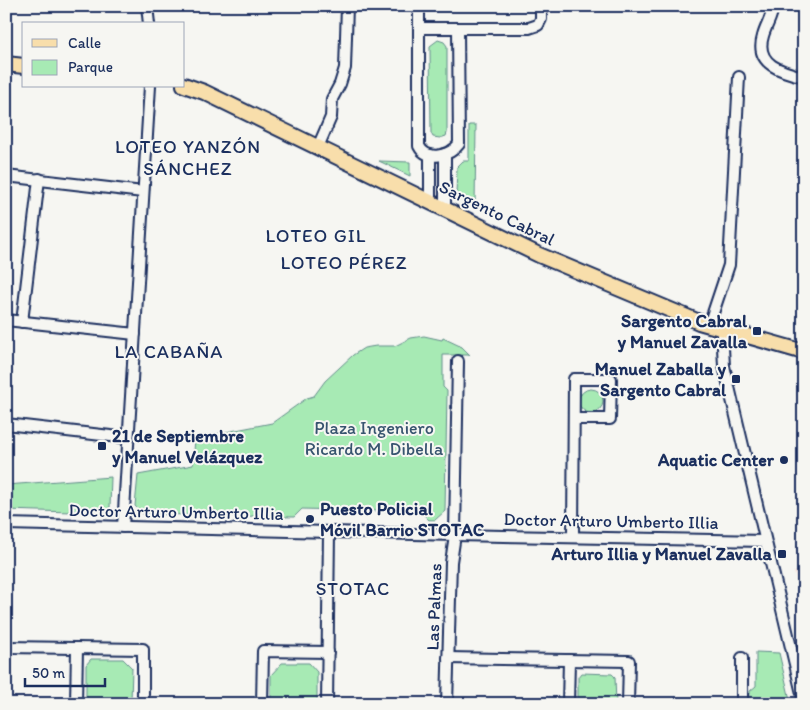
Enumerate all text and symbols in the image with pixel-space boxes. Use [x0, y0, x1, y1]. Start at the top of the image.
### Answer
legend [22, 22, 185, 88]
text: Calle [68, 34, 101, 52]
text: Parque [68, 58, 113, 76]
district label: LOTEO YANZÓN SÁNCHEZ [115, 135, 261, 180]
street label: Sargento Cabral [436, 176, 558, 250]
district label: LOTEO GIL [266, 224, 366, 247]
district label: LOTEO PÉREZ [280, 251, 408, 274]
place label: Sargento Cabral y Manuel Zavalla [617, 310, 748, 353]
marker: Sargento Cabral y Manuel Zavalla [751, 325, 763, 337]
district label: LA CABAÑA [115, 340, 223, 363]
place label: Manuel Zaballa y Sargento Cabral [595, 358, 727, 401]
marker: Manuel Zaballa y Sargento Cabral [730, 373, 742, 385]
park label: Plaza Ingeniero Ricardo M. Dibella [305, 417, 444, 460]
place label: 21 de Septiembre y Manuel Velázquez [112, 425, 263, 468]
marker: 21 de Septiembre y Manuel Velázquez [96, 440, 108, 452]
place label: Aquatic Center [657, 449, 775, 471]
marker: Aquatic Center [778, 454, 790, 466]
place label: Puesto Policial Móvil Barrio STOTAC [320, 498, 485, 541]
street label: Doctor Arturo Umberto Illia [68, 499, 284, 525]
street label: Doctor Arturo Umberto Illia [503, 508, 719, 534]
marker: Puesto Policial Móvil Barrio STOTAC [304, 513, 316, 525]
place label: Arturo Illia y Manuel Zavalla [551, 543, 773, 565]
marker: Arturo Illia y Manuel Zavalla [776, 548, 788, 560]
street label: Las Palmas [421, 563, 447, 651]
district label: STOTAC [316, 577, 390, 600]
scale bar [25, 655, 105, 687]
text: 50 m [32, 664, 65, 682]

